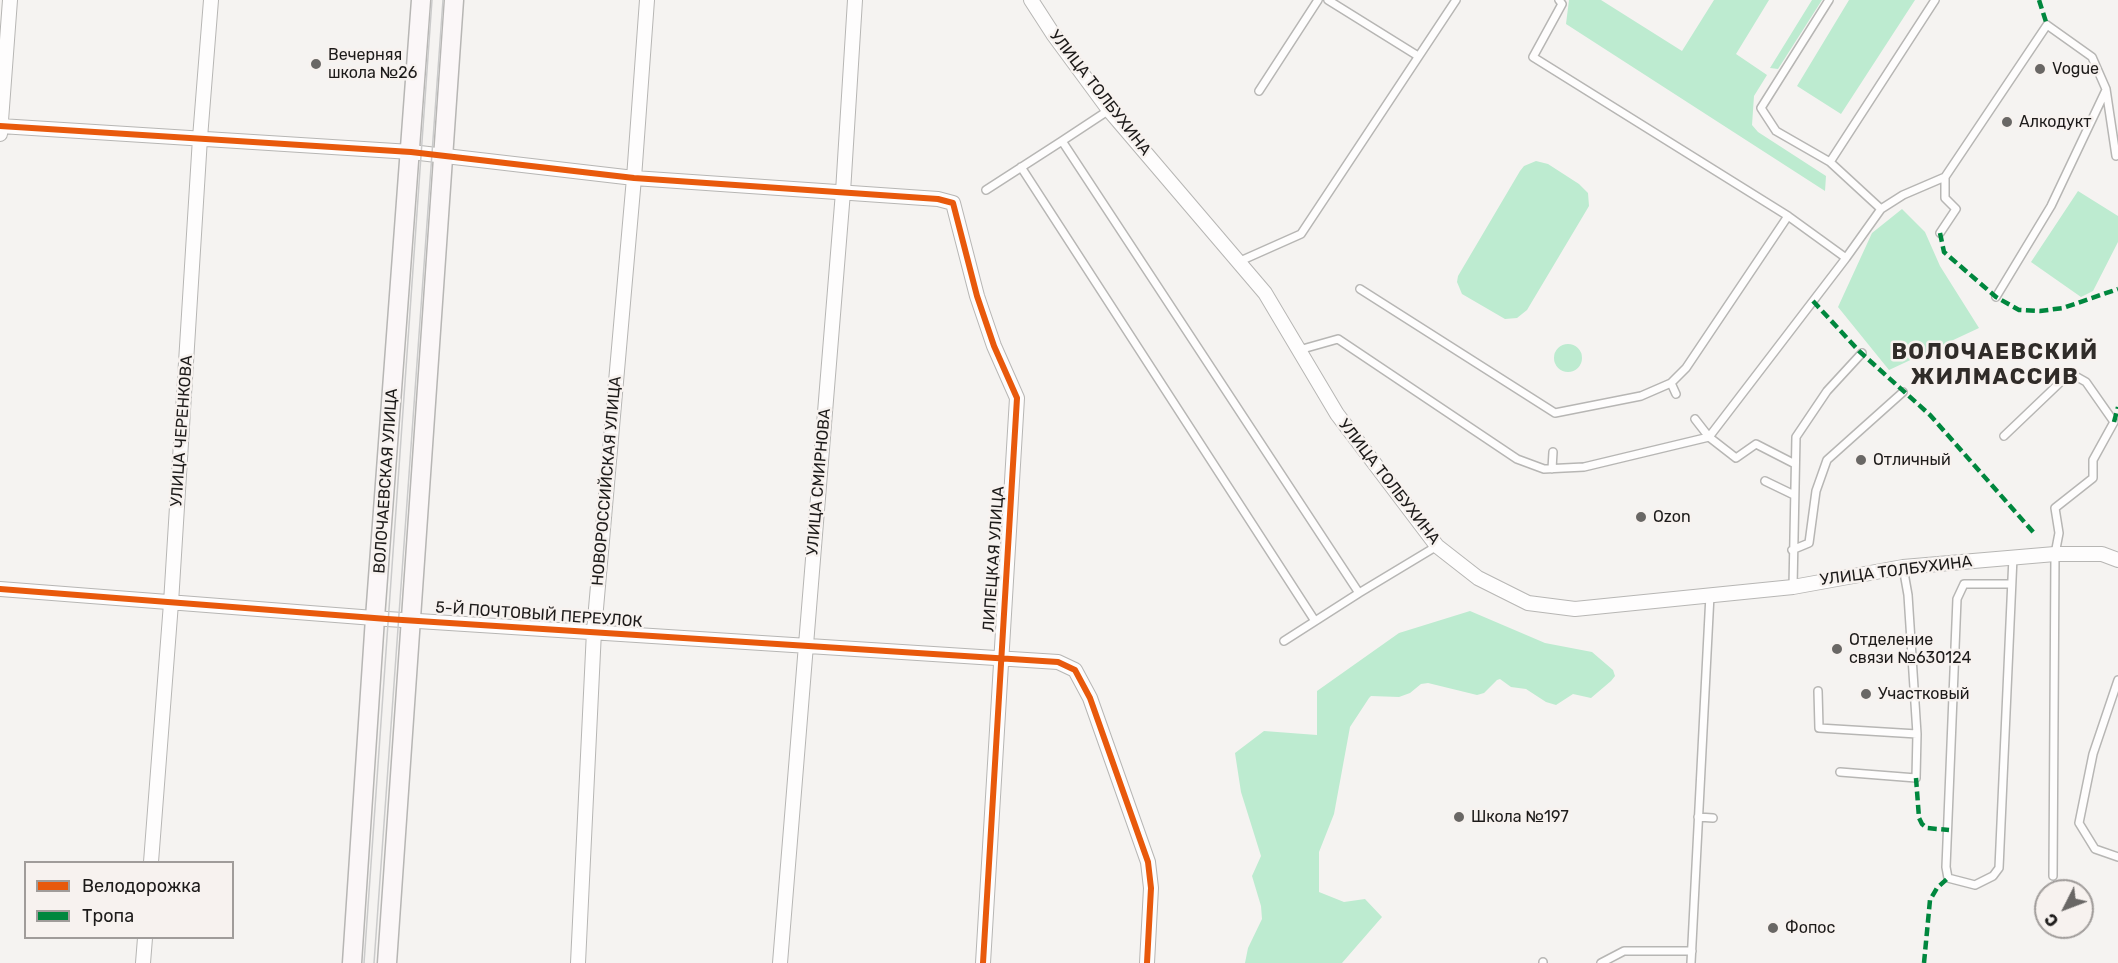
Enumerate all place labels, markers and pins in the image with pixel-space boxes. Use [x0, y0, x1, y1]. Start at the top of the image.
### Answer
place label: Вечерняя школа №26 [328, 45, 417, 83]
marker: Вечерняя школа №26 [309, 57, 323, 71]
place label: Vogue [2052, 59, 2099, 79]
marker: Vogue [2033, 62, 2047, 76]
place label: Алкодукт [2019, 112, 2092, 132]
marker: Алкодукт [2000, 115, 2014, 129]
place label: Отличный [1873, 450, 1951, 470]
marker: Отличный [1854, 453, 1868, 467]
place label: Ozon [1653, 507, 1691, 527]
marker: Ozon [1634, 510, 1648, 524]
place label: Отделение связи №630124 [1849, 630, 1971, 668]
marker: Отделение связи №630124 [1830, 642, 1844, 656]
place label: Участковый [1878, 684, 1970, 704]
marker: Участковый [1859, 687, 1873, 701]
place label: Школа №197 [1471, 807, 1569, 827]
marker: Школа №197 [1452, 810, 1466, 824]
place label: Фопос [1785, 918, 1835, 938]
marker: Фопос [1766, 921, 1780, 935]

